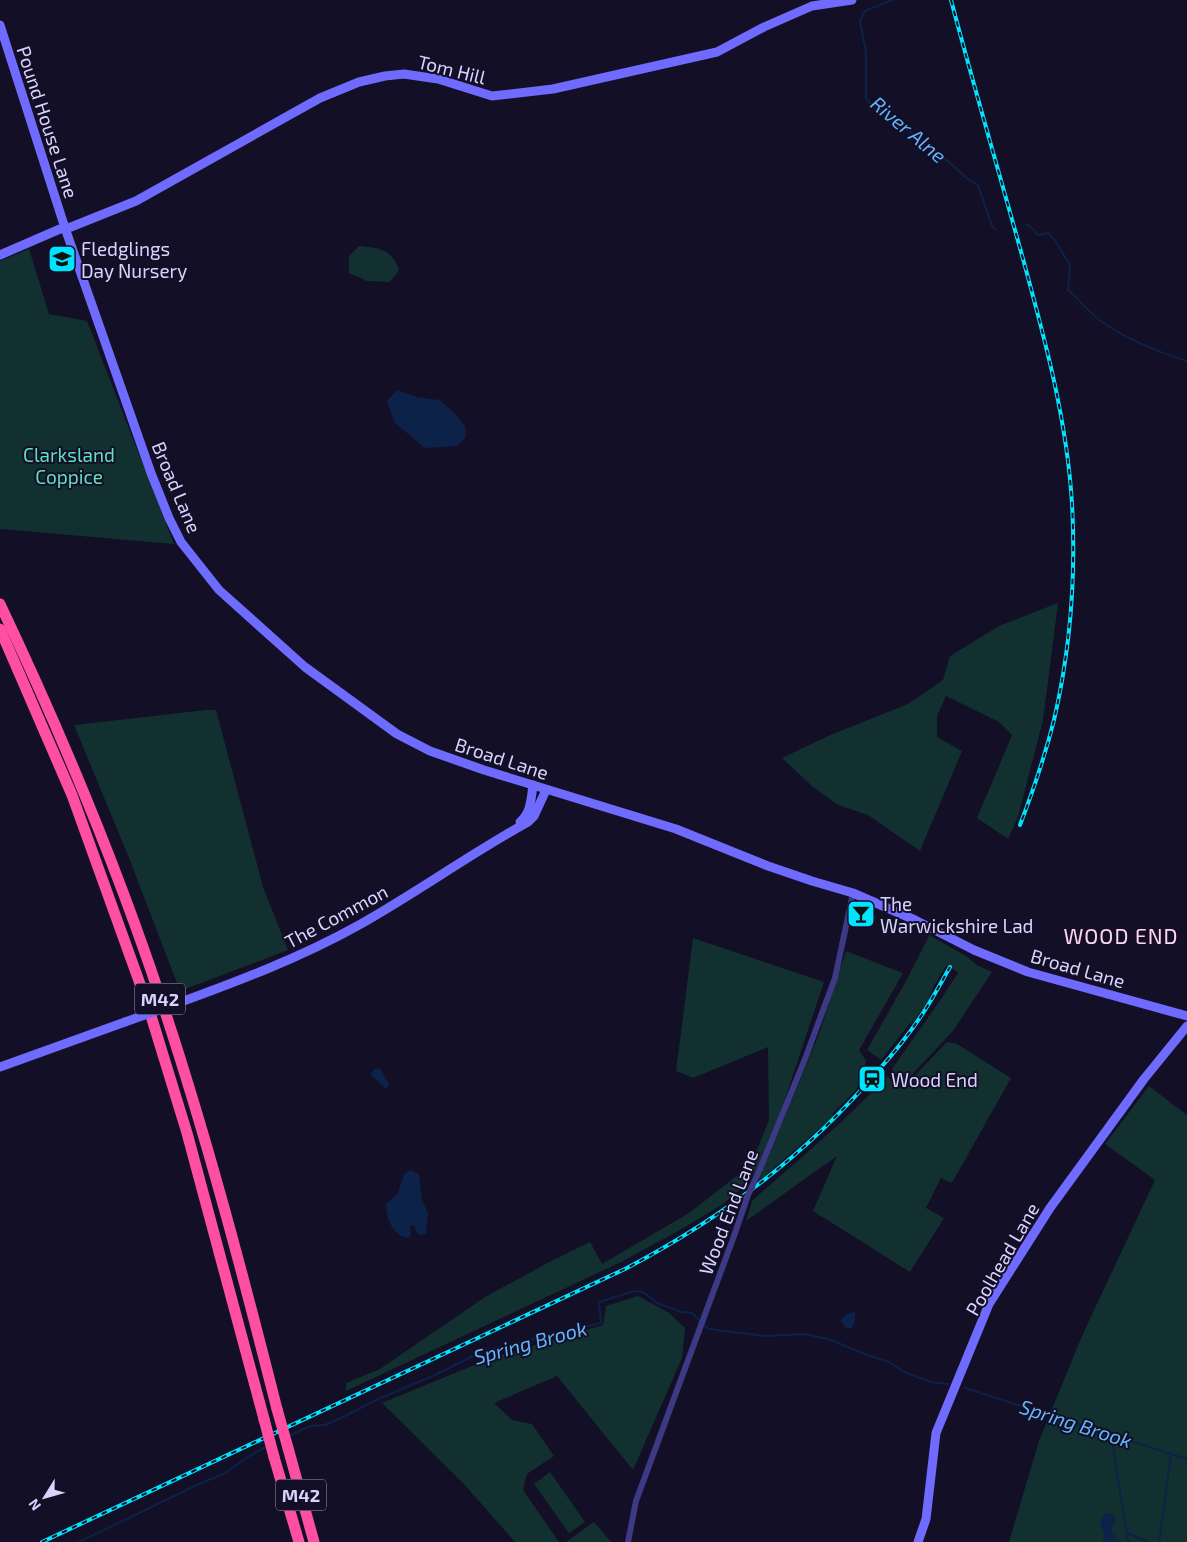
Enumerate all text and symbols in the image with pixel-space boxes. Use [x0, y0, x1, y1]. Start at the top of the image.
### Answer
street label: Pound House Lane [13, 43, 83, 201]
street label: Tom Hill [416, 49, 489, 89]
water label: River Alne [867, 91, 952, 168]
place label: Fledglings Day Nursery [81, 237, 187, 282]
school or university icon: Fledglings Day Nursery [47, 244, 77, 274]
street label: Broad Lane [147, 438, 207, 536]
park label: Clarksland Coppice [23, 443, 115, 488]
street label: Broad Lane [452, 732, 552, 784]
street label: The Common [281, 879, 391, 953]
place label: The Warwickshire Lad [880, 892, 1033, 937]
bar icon: The Warwickshire Lad [846, 899, 876, 929]
district label: WOOD END [1063, 923, 1179, 948]
street label: Broad Lane [1028, 944, 1128, 992]
road number: M42 [135, 984, 185, 1014]
station icon: Wood End [857, 1064, 887, 1094]
place label: Wood End [891, 1068, 978, 1091]
street label: Wood End Lane [693, 1146, 763, 1278]
street label: Poolhead Lane [960, 1198, 1044, 1320]
water label: Spring Brook [471, 1315, 589, 1369]
water label: Spring Brook [1017, 1394, 1135, 1452]
north arrow [20, 1472, 70, 1522]
road number: M42 [276, 1480, 326, 1510]
text: N [24, 1496, 44, 1514]

